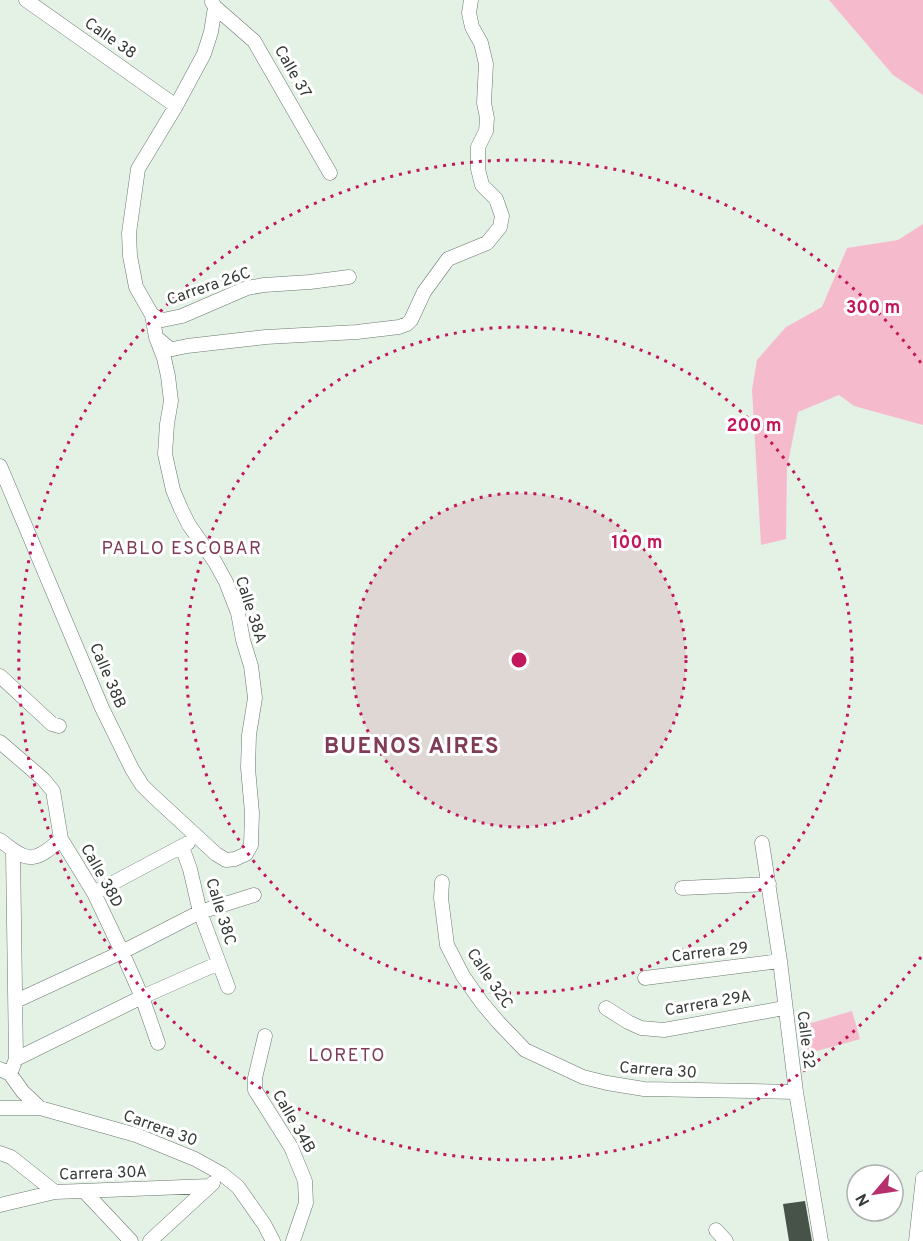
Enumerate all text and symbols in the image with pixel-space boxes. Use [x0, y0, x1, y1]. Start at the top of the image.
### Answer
street label: Calle 38 [80, 14, 140, 64]
street label: Calle 37 [269, 42, 315, 102]
street label: Carrera 26C [164, 263, 254, 311]
text: 300 m [846, 297, 900, 320]
text: 200 m [726, 415, 782, 438]
text: 100 m [611, 532, 663, 555]
district label: PABLO ESCOBAR [102, 538, 262, 561]
street label: Calle 38A [230, 574, 270, 646]
street label: Calle 38B [84, 640, 130, 712]
centre of rings [509, 650, 529, 670]
district label: BUENOS AIRES [324, 734, 500, 761]
street label: Calle 38D [75, 841, 127, 911]
street label: Calle 38C [200, 876, 240, 948]
street label: Carrera 29 [670, 938, 750, 968]
street label: Calle 32C [461, 945, 517, 1013]
street label: Carrera 29A [663, 987, 753, 1021]
street label: Calle 32 [792, 1010, 818, 1070]
district label: LORETO [308, 1045, 386, 1068]
street label: Carrera 30 [619, 1058, 697, 1084]
street label: Calle 34B [267, 1087, 319, 1157]
street label: Carrera 30 [120, 1106, 200, 1152]
street label: Carrera 30A [59, 1162, 147, 1186]
north arrow [845, 1163, 905, 1223]
text: N [852, 1189, 875, 1209]

